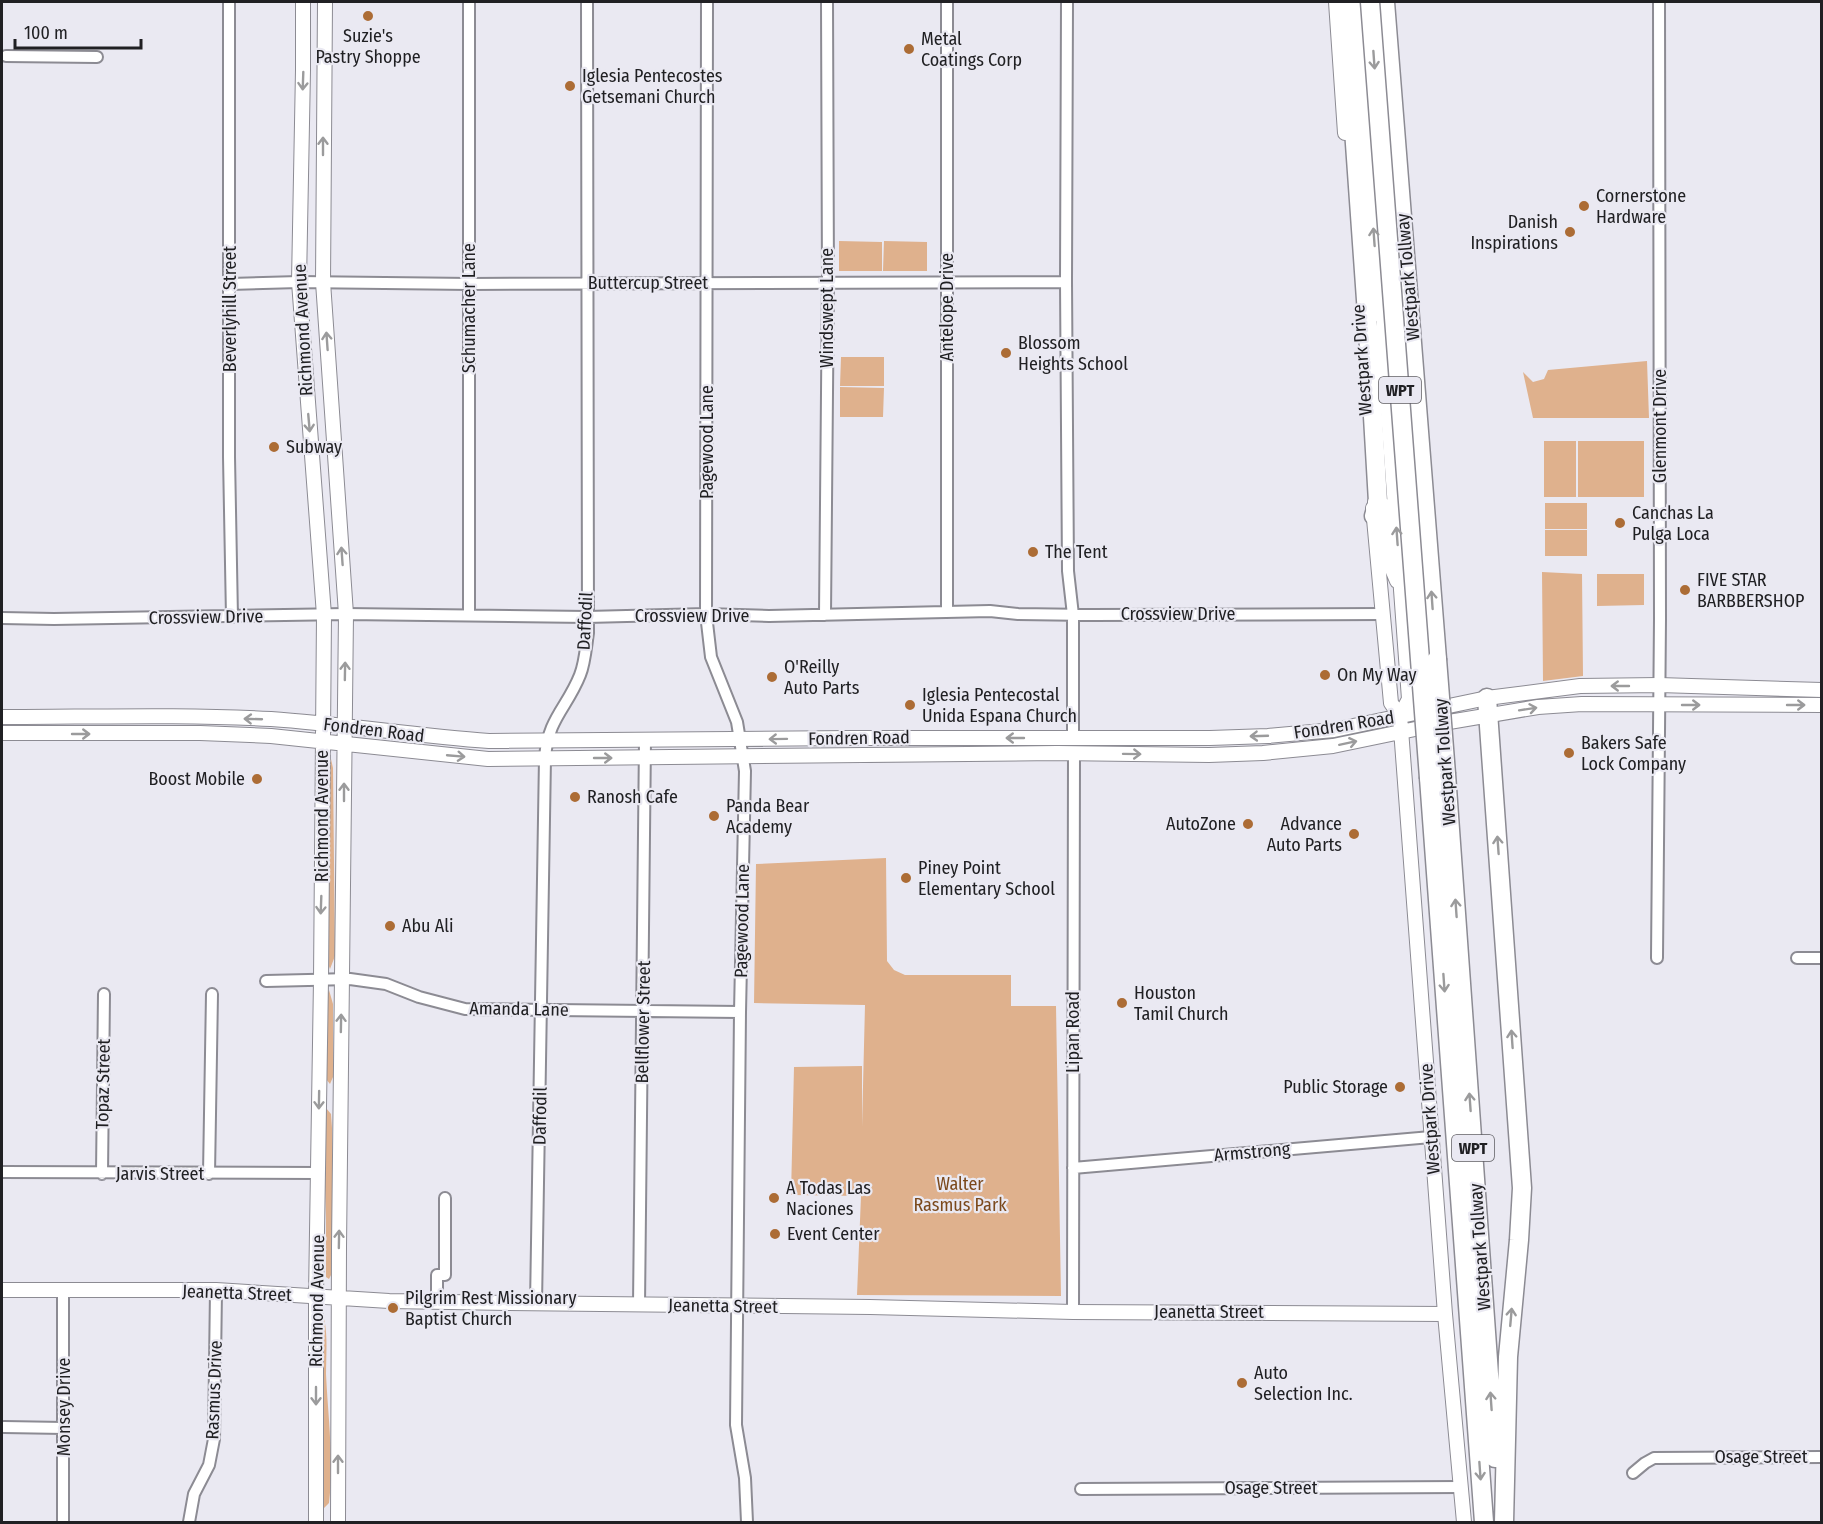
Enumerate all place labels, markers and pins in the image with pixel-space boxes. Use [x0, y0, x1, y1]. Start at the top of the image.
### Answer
marker: Suzie's Pastry Shoppe [361, 9, 375, 23]
place label: Suzie's Pastry Shoppe [315, 25, 421, 68]
place label: Metal Coatings Corp [921, 28, 1022, 71]
marker: Metal Coatings Corp [902, 42, 916, 56]
place label: Iglesia Pentecostes Getsemani Church [582, 65, 723, 108]
marker: Iglesia Pentecostes Getsemani Church [563, 79, 577, 93]
place label: Cornerstone Hardware [1596, 185, 1686, 228]
marker: Cornerstone Hardware [1577, 199, 1591, 213]
place label: Danish Inspirations [1470, 211, 1558, 254]
marker: Danish Inspirations [1563, 225, 1577, 239]
place label: Blossom Heights School [1018, 332, 1128, 375]
marker: Blossom Heights School [999, 346, 1013, 360]
place label: Subway [286, 436, 342, 458]
marker: Subway [267, 440, 281, 454]
place label: Canchas La Pulga Loca [1632, 502, 1714, 545]
marker: Canchas La Pulga Loca [1613, 516, 1627, 530]
place label: The Tent [1045, 541, 1108, 563]
marker: The Tent [1026, 545, 1040, 559]
place label: FIVE STAR BARBBERSHOP [1697, 569, 1804, 612]
marker: FIVE STAR BARBBERSHOP [1678, 583, 1692, 597]
place label: O'Reilly Auto Parts [784, 656, 860, 699]
place label: On My Way [1337, 664, 1417, 686]
marker: On My Way [1318, 668, 1332, 682]
marker: O'Reilly Auto Parts [765, 670, 779, 684]
place label: Iglesia Pentecostal Unida Espana Church [922, 684, 1077, 727]
marker: Iglesia Pentecostal Unida Espana Church [903, 698, 917, 712]
place label: Bakers Safe Lock Company [1581, 732, 1686, 775]
marker: Bakers Safe Lock Company [1562, 746, 1576, 760]
place label: Boost Mobile [148, 768, 245, 790]
marker: Boost Mobile [250, 772, 264, 786]
place label: Ranosh Cafe [587, 786, 678, 808]
marker: Ranosh Cafe [568, 790, 582, 804]
place label: Panda Bear Academy [726, 795, 810, 838]
marker: Panda Bear Academy [707, 809, 721, 823]
place label: AutoZone [1166, 813, 1236, 835]
place label: Advance Auto Parts [1267, 813, 1342, 856]
marker: AutoZone [1241, 817, 1255, 831]
marker: Advance Auto Parts [1347, 827, 1361, 841]
place label: Piney Point Elementary School [918, 857, 1055, 900]
marker: Piney Point Elementary School [899, 871, 913, 885]
place label: Abu Ali [402, 915, 453, 937]
marker: Abu Ali [383, 919, 397, 933]
place label: Houston Tamil Church [1134, 982, 1228, 1025]
marker: Houston Tamil Church [1115, 996, 1129, 1010]
place label: Public Storage [1283, 1076, 1388, 1098]
marker: Public Storage [1393, 1080, 1407, 1094]
place label: A Todas Las Naciones [786, 1177, 871, 1220]
marker: A Todas Las Naciones [767, 1191, 781, 1205]
place label: Event Center [787, 1223, 880, 1245]
marker: Event Center [768, 1227, 782, 1241]
place label: Pilgrim Rest Missionary Baptist Church [405, 1287, 576, 1330]
marker: Pilgrim Rest Missionary Baptist Church [386, 1301, 400, 1315]
place label: Auto Selection Inc. [1254, 1362, 1353, 1405]
marker: Auto Selection Inc. [1235, 1376, 1249, 1390]

